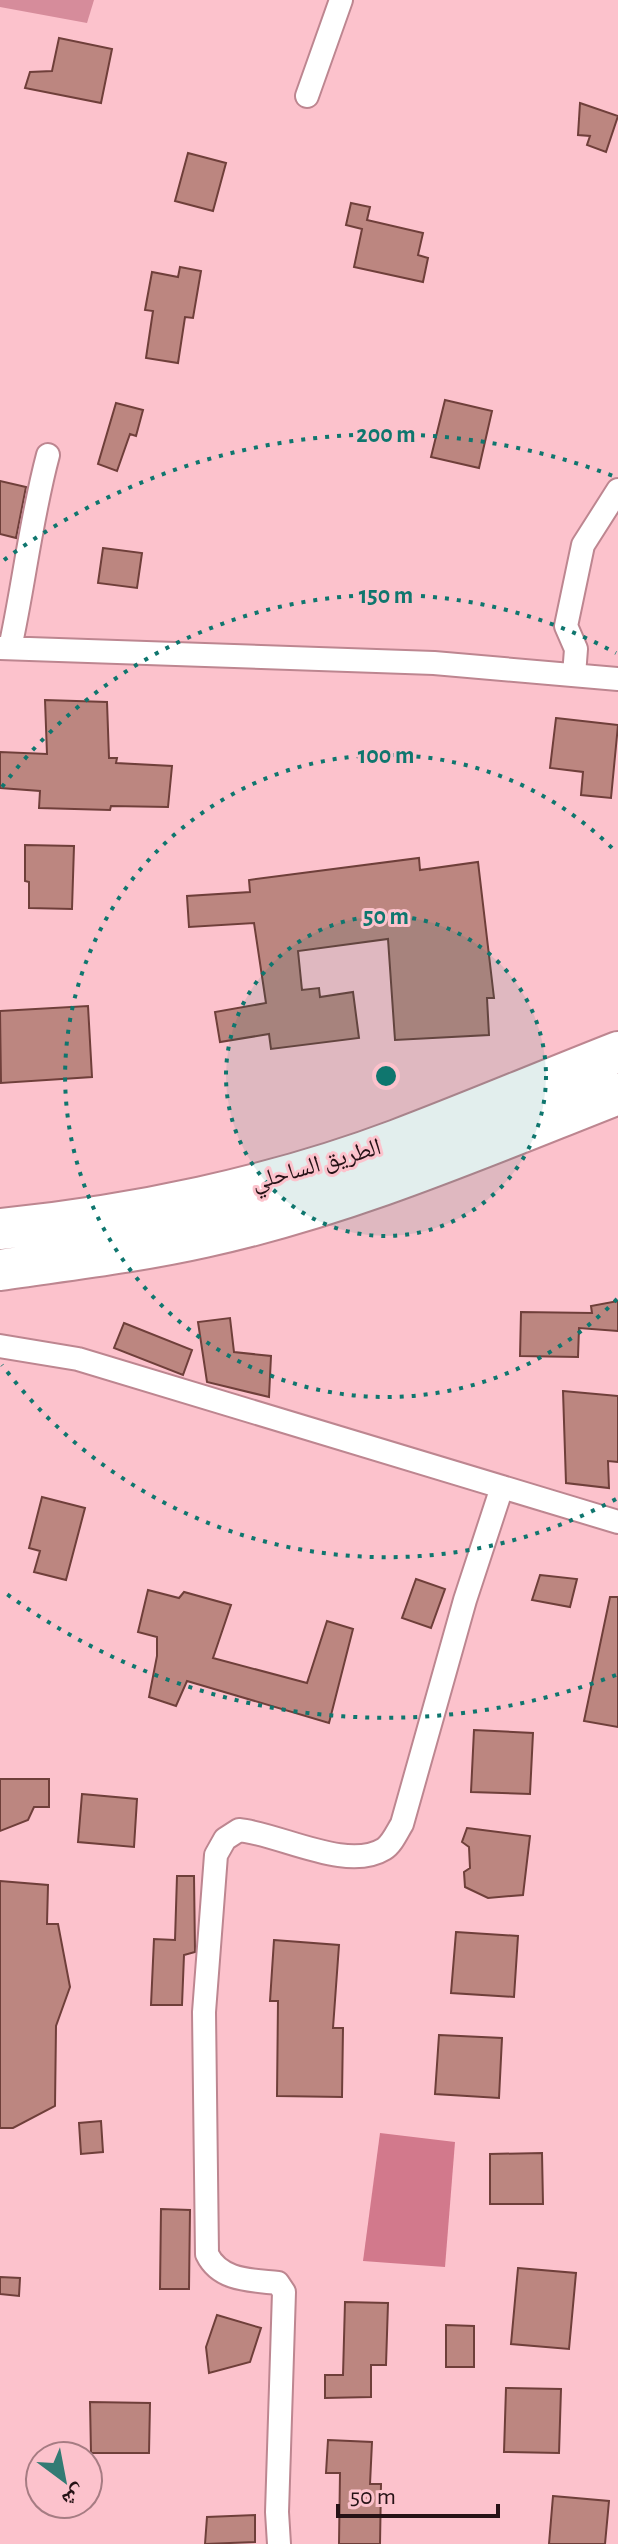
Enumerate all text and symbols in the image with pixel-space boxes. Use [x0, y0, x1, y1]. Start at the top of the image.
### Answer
text: 200 m [356, 423, 416, 447]
text: 150 m [359, 584, 413, 608]
text: 100 m [358, 744, 414, 768]
text: 50 m [363, 905, 409, 929]
centre of rings [372, 1062, 400, 1090]
street label: الطريق الساحلي [249, 1135, 385, 1201]
north arrow [24, 2440, 104, 2520]
scale bar [338, 2468, 498, 2518]
text: ش [57, 2479, 90, 2512]
text: 50 m [350, 2485, 396, 2509]

